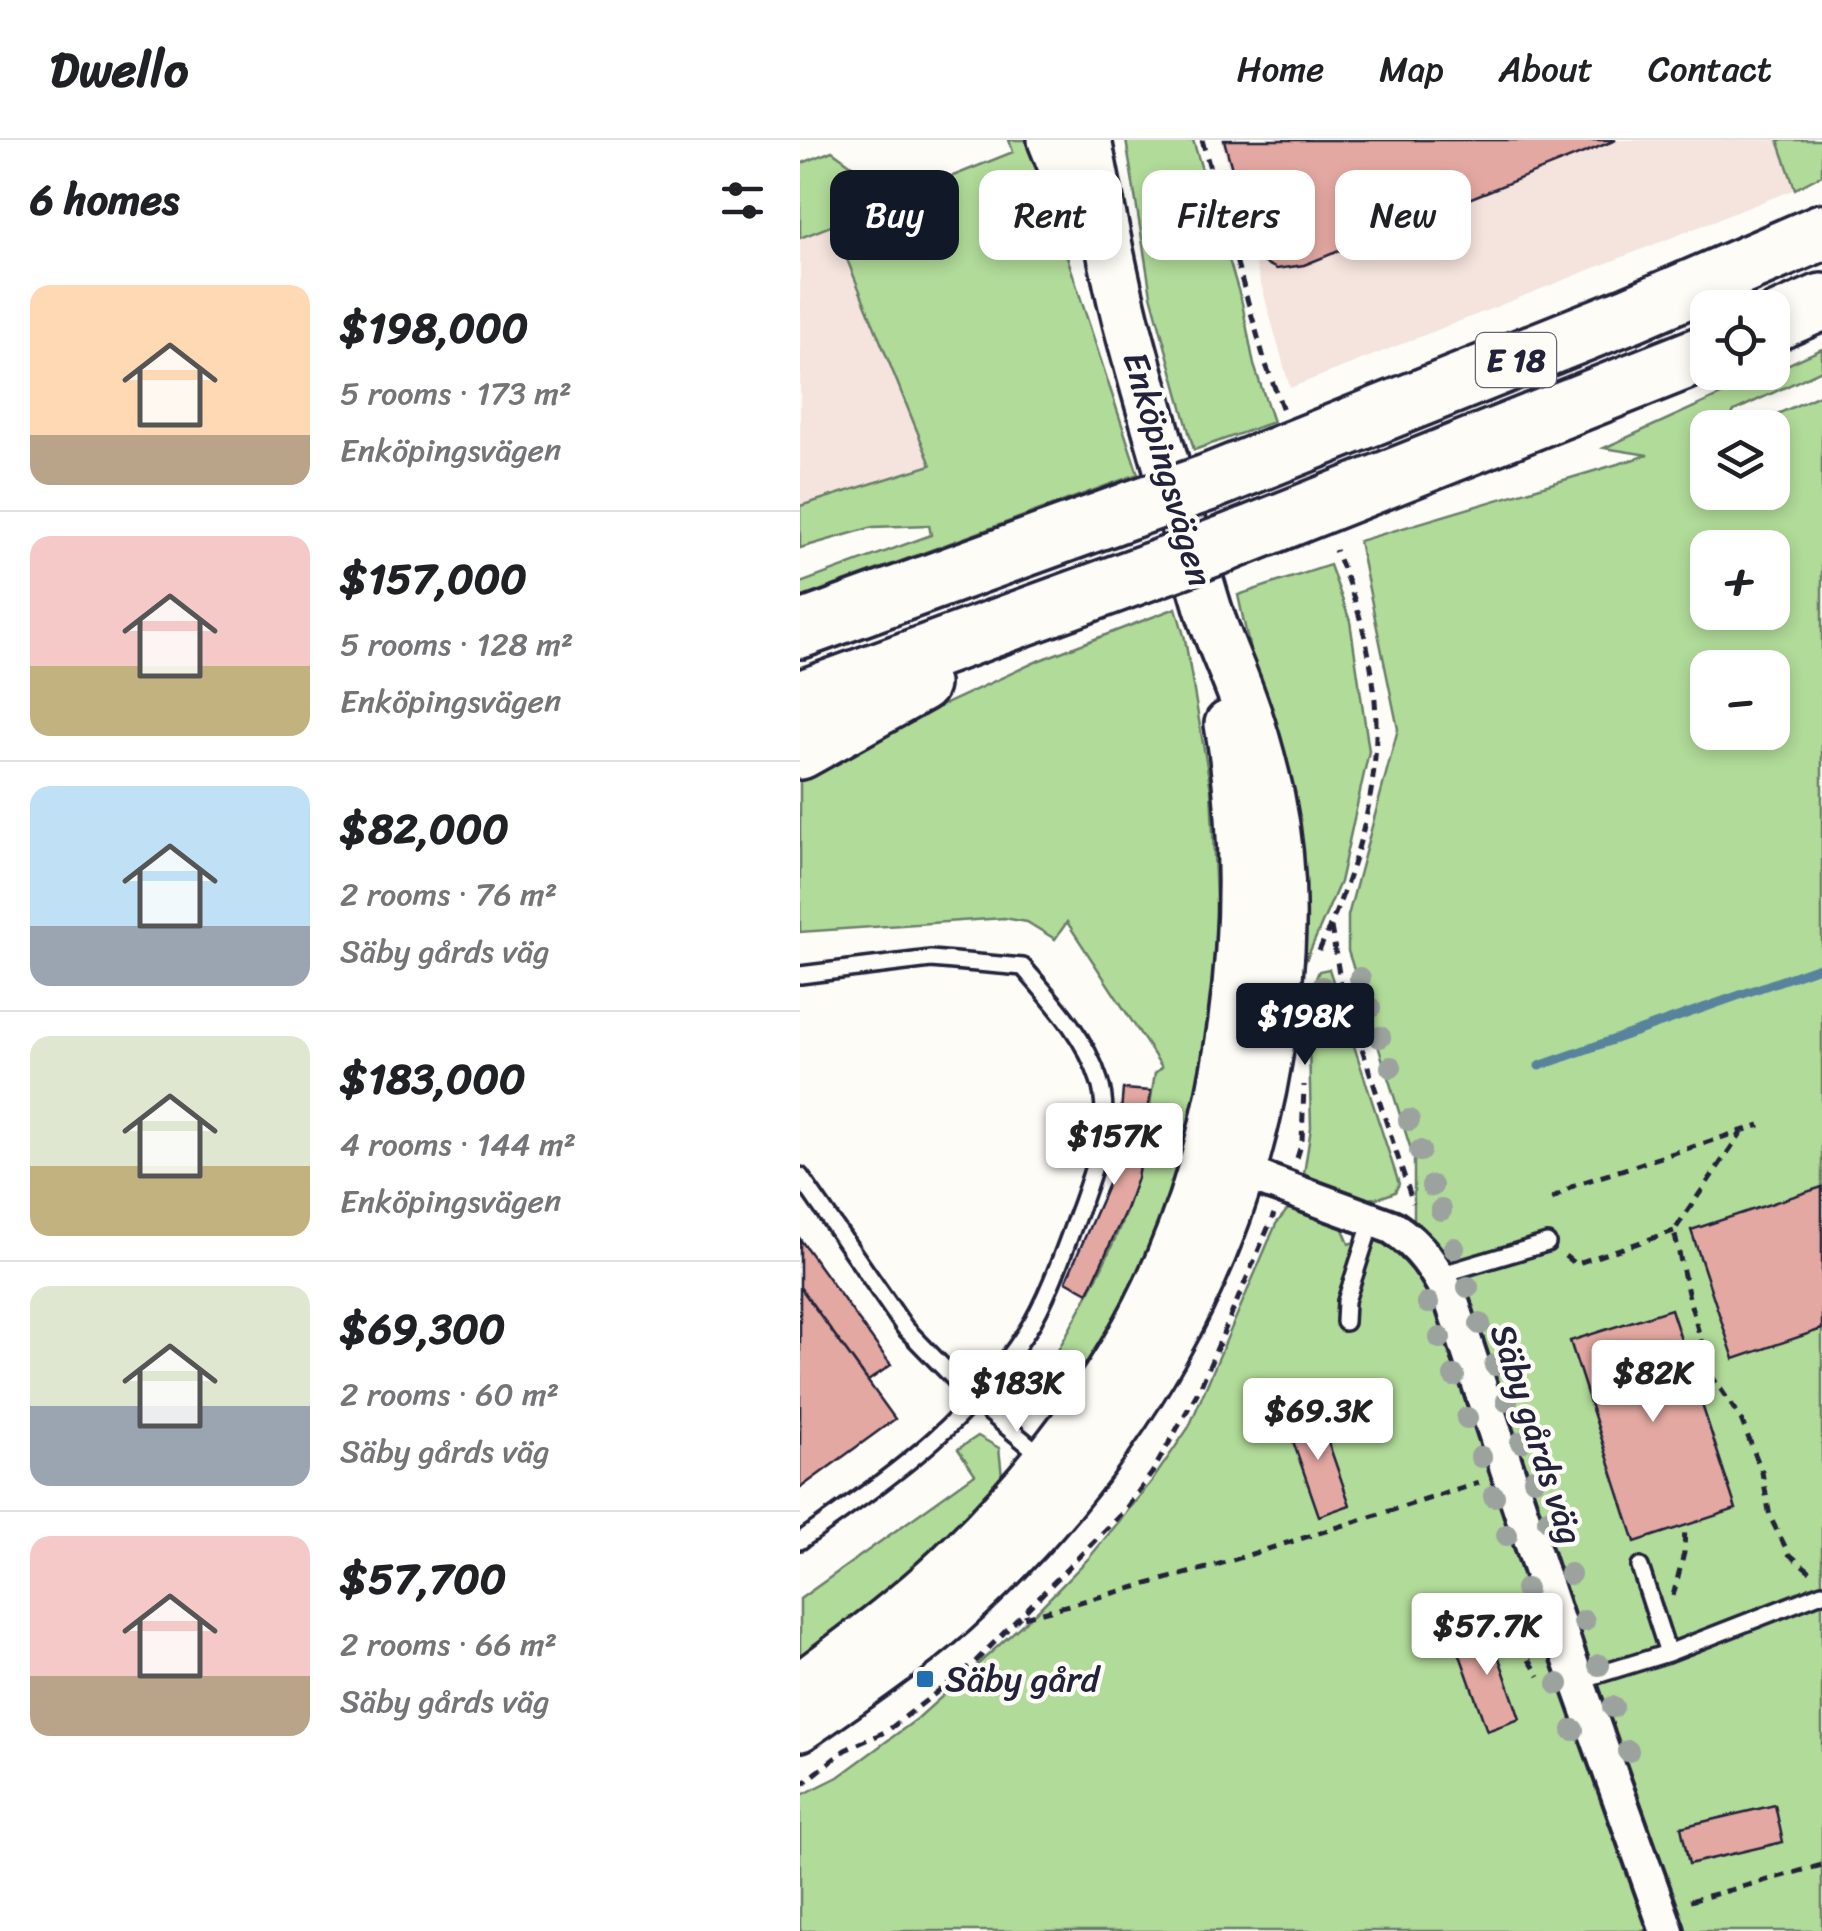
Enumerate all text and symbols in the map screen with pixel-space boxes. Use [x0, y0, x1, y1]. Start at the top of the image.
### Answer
text: Dwello [50, 27, 188, 112]
text: Home [1237, 38, 1324, 100]
text: Map [1379, 38, 1444, 100]
text: About [1499, 38, 1593, 100]
text: Contact [1648, 38, 1772, 100]
text: 6 homes [30, 163, 179, 237]
chip: Buy [830, 170, 959, 260]
chip: Rent [979, 170, 1122, 260]
chip: Filters [1142, 170, 1315, 260]
chip: New [1335, 170, 1471, 260]
icon: filters [715, 173, 770, 228]
map controls [1690, 290, 1790, 750]
button: locate [1690, 290, 1790, 390]
text: $198,000 [340, 291, 528, 365]
icon: home [110, 325, 230, 445]
road number: E 18 [1476, 333, 1556, 387]
street label: Enköpingsvägen [1105, 344, 1231, 594]
text: 5 rooms · 173 m² [340, 365, 571, 422]
button: layers [1690, 410, 1790, 510]
text: Enköpingsvägen [340, 422, 561, 479]
button: + [1690, 530, 1790, 630]
text: $157,000 [340, 542, 527, 616]
icon: home [110, 576, 230, 696]
text: 5 rooms · 128 m² [340, 616, 573, 673]
button: − [1690, 650, 1790, 750]
text: Enköpingsvägen [340, 673, 561, 730]
text: $82,000 [340, 792, 509, 866]
icon: home [110, 826, 230, 946]
text: 2 rooms · 76 m² [340, 866, 557, 923]
text: Säby gårds väg [340, 923, 549, 980]
pin: $198K [1235, 983, 1375, 1068]
text: $198K [1258, 987, 1352, 1044]
text: $183,000 [340, 1042, 526, 1116]
icon: home [110, 1076, 230, 1196]
pin: $157K [1044, 1103, 1184, 1188]
text: $157K [1068, 1107, 1160, 1164]
text: 4 rooms · 144 m² [340, 1116, 576, 1173]
text: Enköpingsvägen [340, 1173, 561, 1230]
text: $69,300 [340, 1292, 505, 1366]
street label: Säby gårds väg [1472, 1316, 1602, 1552]
icon: home [110, 1326, 230, 1446]
pin: $82K [1594, 1340, 1712, 1425]
text: $82K [1614, 1344, 1692, 1401]
pin: $183K [947, 1350, 1087, 1435]
text: $183K [971, 1354, 1063, 1411]
text: 2 rooms · 60 m² [340, 1366, 559, 1423]
pin: $69.3K [1237, 1378, 1399, 1463]
text: $69.3K [1265, 1382, 1371, 1439]
text: Säby gårds väg [340, 1423, 549, 1480]
text: $57,700 [340, 1542, 506, 1616]
icon: home [110, 1576, 230, 1696]
pin: $57.7K [1406, 1593, 1568, 1678]
text: $57.7K [1434, 1597, 1540, 1654]
text: 2 rooms · 66 m² [340, 1616, 557, 1673]
place label: Säby gård [945, 1648, 1102, 1710]
marker: Säby gård [914, 1668, 936, 1690]
text: Säby gårds väg [340, 1673, 549, 1730]

